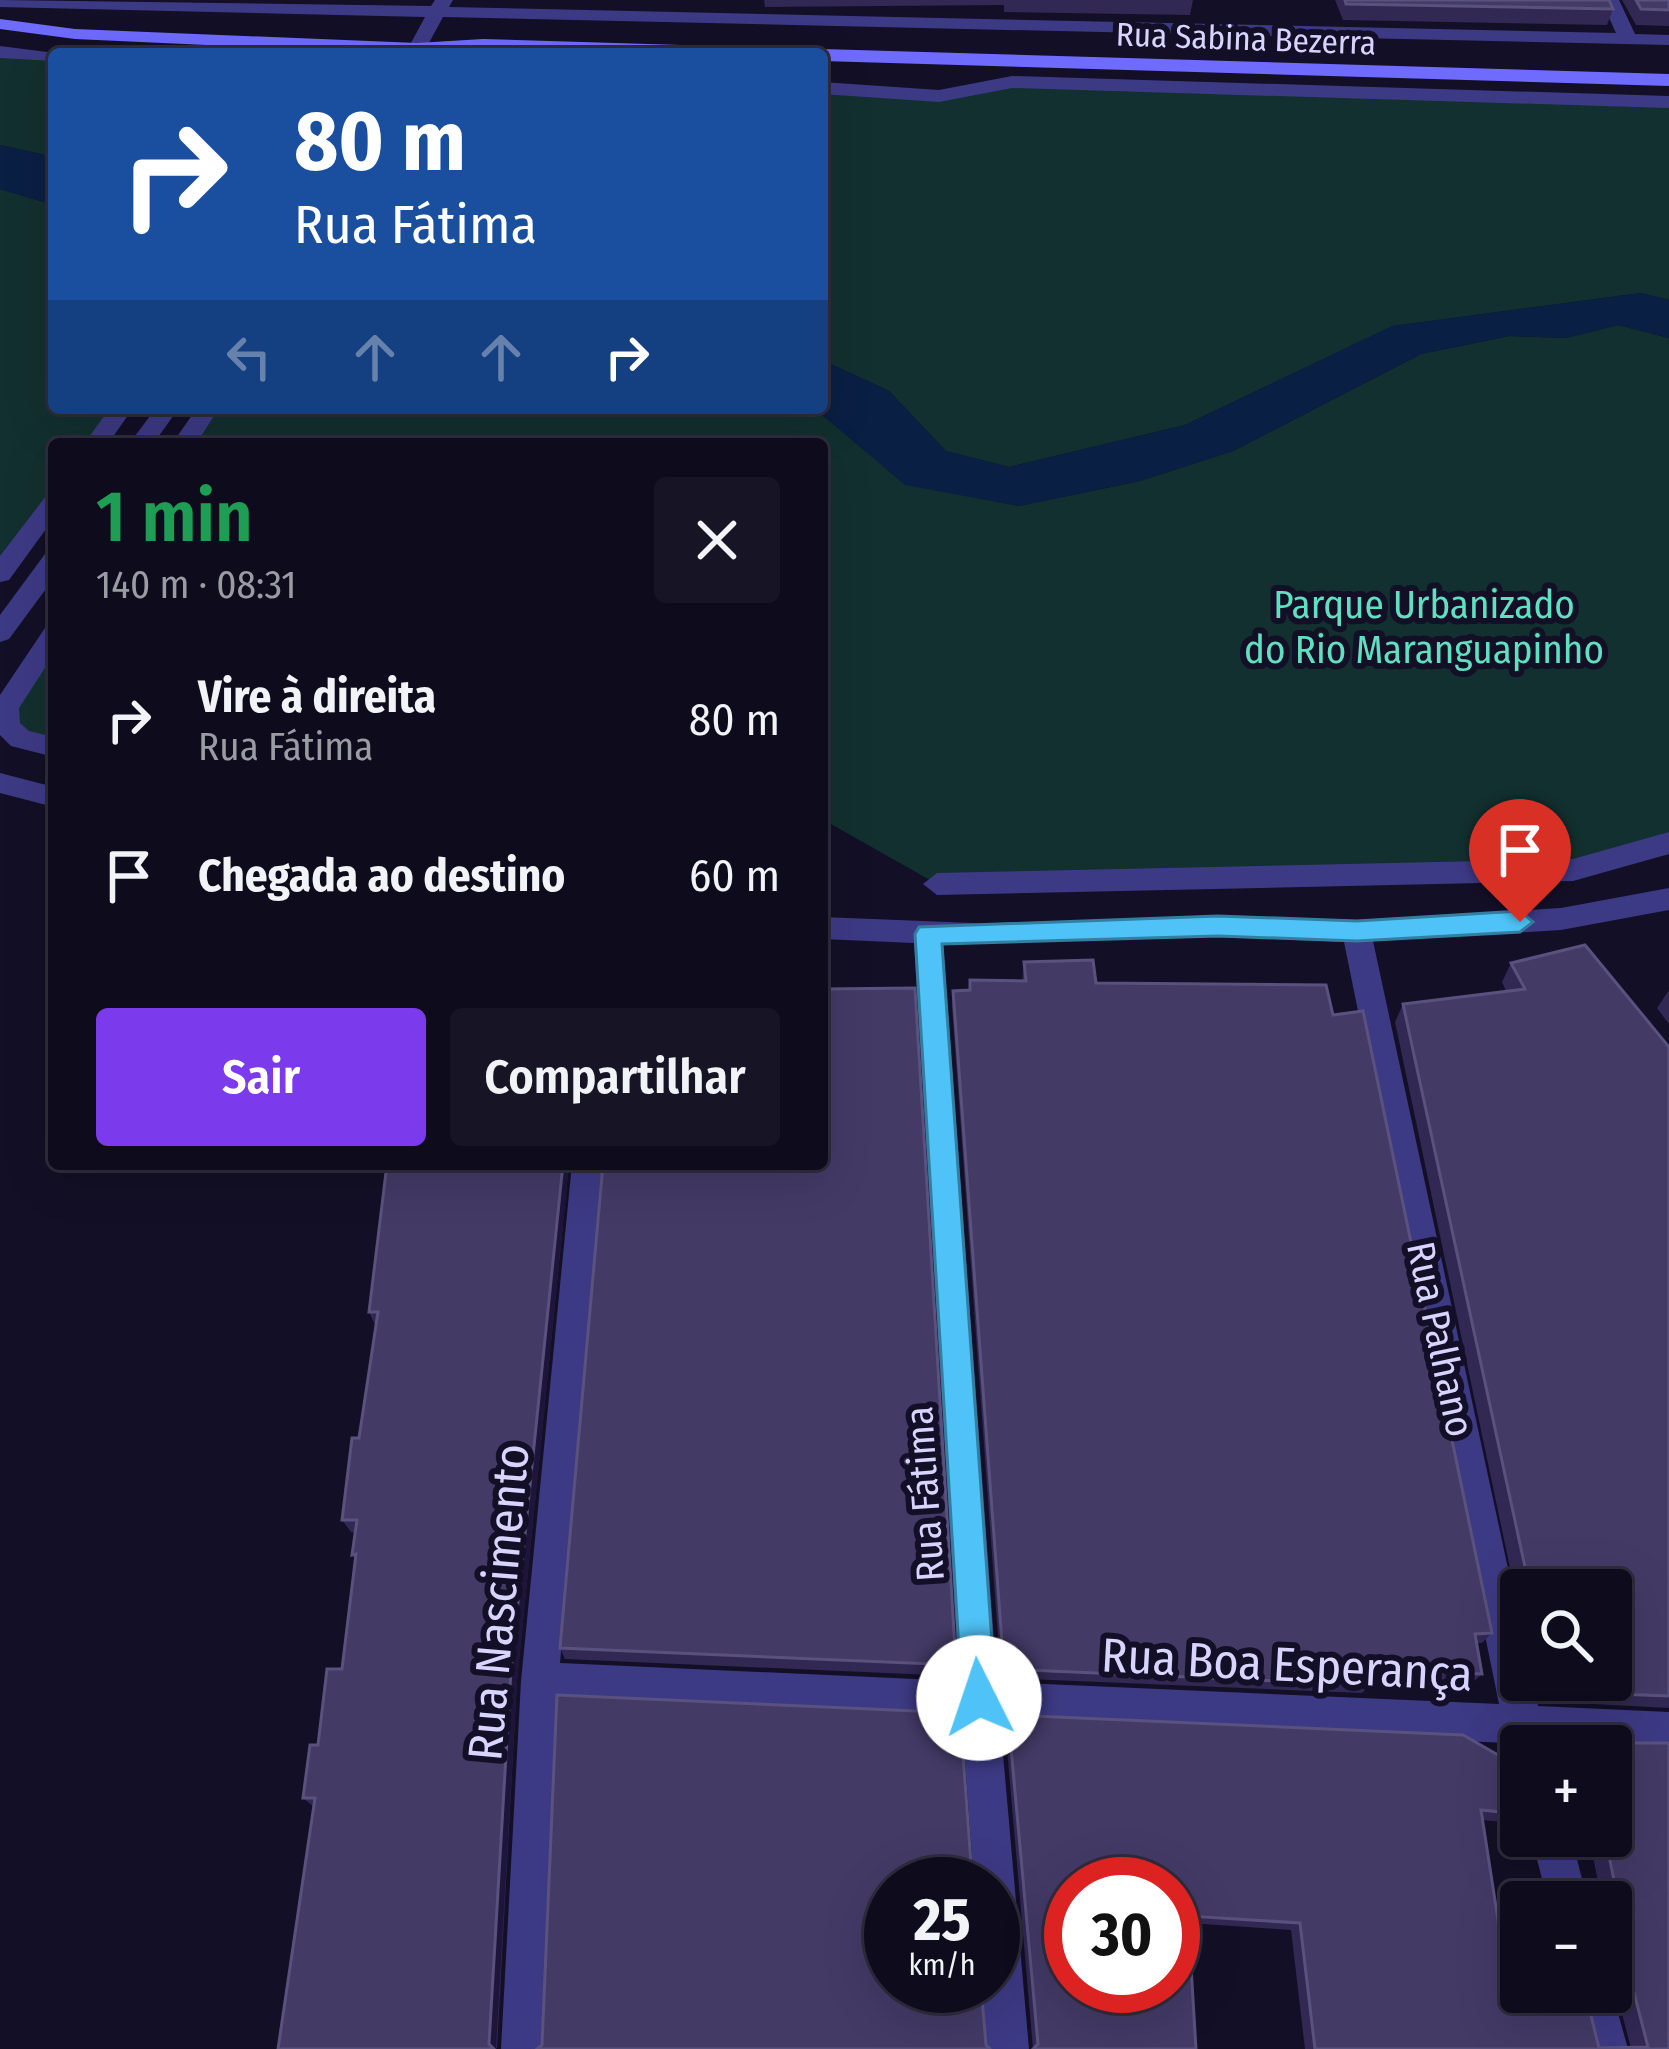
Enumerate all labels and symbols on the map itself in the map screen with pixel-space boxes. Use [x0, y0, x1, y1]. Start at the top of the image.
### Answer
street label: Rua Sabina Bezerra [1115, 14, 1377, 64]
park label: Parque Urbanizado do Rio Maranguapinho [1244, 582, 1604, 673]
pin [1469, 799, 1571, 922]
street label: Rua Palhano [1397, 1238, 1483, 1441]
street label: Rua Fátima [896, 1405, 954, 1583]
street label: Rua Nascimento [456, 1441, 542, 1763]
street label: Rua Boa Esperança [1100, 1626, 1474, 1704]
position arrow [916, 1635, 1042, 1761]
speed limit sign: 30 [1044, 1857, 1200, 2013]

